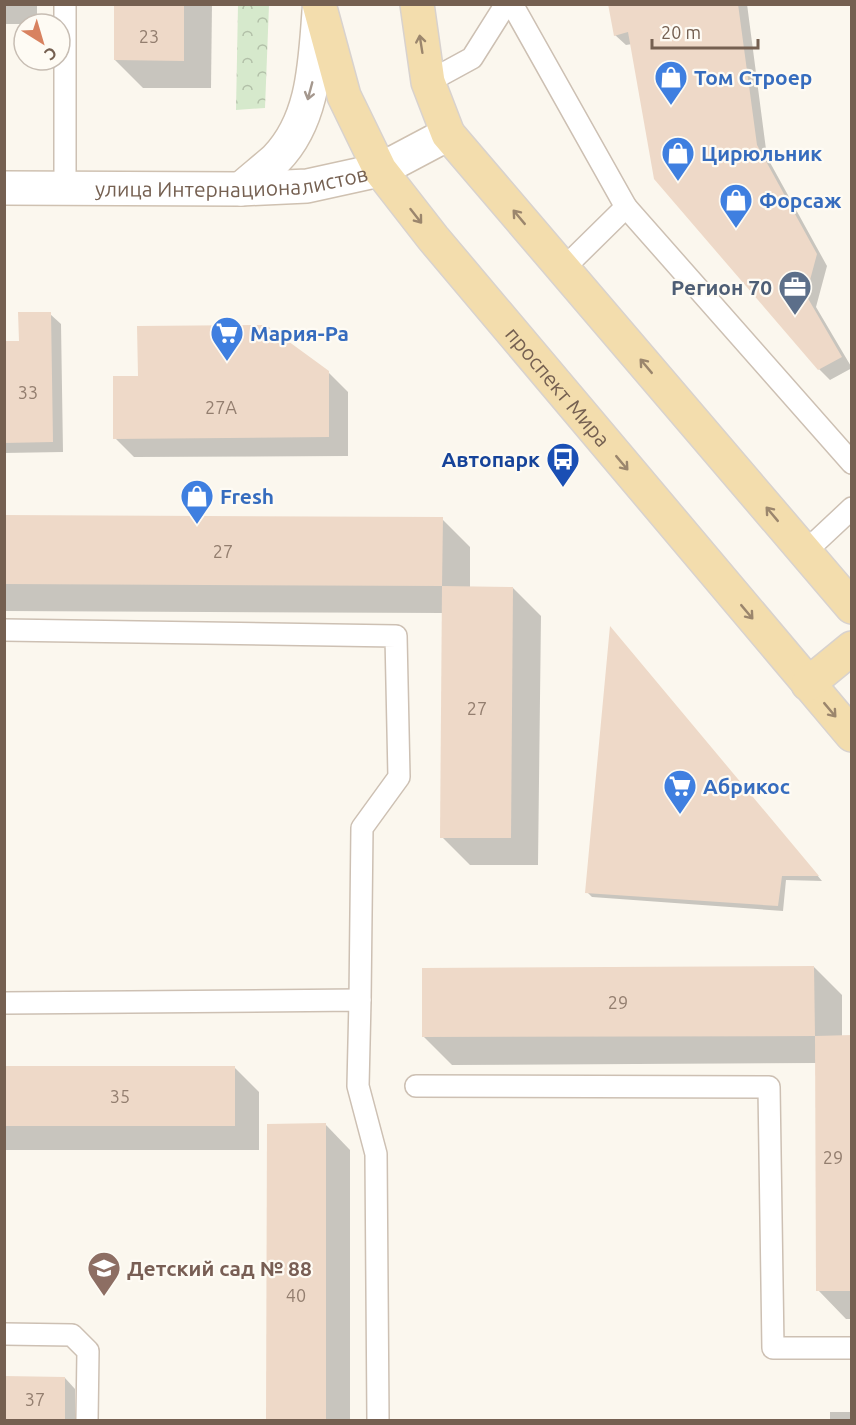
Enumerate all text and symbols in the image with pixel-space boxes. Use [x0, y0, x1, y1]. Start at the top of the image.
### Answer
north arrow [12, 12, 72, 72]
scale bar [652, 12, 758, 50]
text: 20 m [661, 22, 701, 42]
house number: 23 [139, 26, 159, 46]
one-way arrow [416, 34, 427, 54]
text: С [42, 44, 61, 64]
shop icon: Том Строер [653, 59, 689, 106]
place label: Том Строер [694, 65, 812, 89]
one-way arrow [304, 81, 315, 100]
shop icon: Цирюльник [660, 135, 696, 182]
place label: Цирюльник [701, 141, 822, 165]
street label: улица Интернационалистов [95, 161, 370, 201]
shop icon: Форсаж [718, 182, 754, 229]
place label: Форсаж [759, 188, 842, 212]
one-way arrow [409, 208, 422, 224]
one-way arrow [513, 209, 526, 225]
office icon: Регион 70 [777, 269, 813, 316]
place label: Регион 70 [671, 275, 772, 299]
supermarket icon: Мария-Ра [209, 315, 245, 362]
place label: Мария-Ра [250, 321, 349, 345]
street label: проспект Мира [501, 322, 615, 451]
one-way arrow [639, 359, 653, 374]
house number: 33 [18, 382, 38, 402]
house number: 27А [205, 397, 237, 417]
bus stop icon: Автопарк [545, 441, 581, 488]
place label: Автопарк [441, 447, 540, 471]
one-way arrow [615, 455, 629, 470]
shop icon: Fresh [179, 478, 215, 525]
place label: Fresh [220, 484, 274, 508]
one-way arrow [766, 506, 779, 522]
house number: 27 [213, 541, 233, 561]
one-way arrow [741, 604, 754, 620]
house number: 27 [467, 698, 487, 718]
one-way arrow [823, 701, 836, 717]
supermarket icon: Абрикос [662, 768, 698, 815]
place label: Абрикос [703, 774, 790, 798]
house number: 29 [608, 992, 628, 1012]
house number: 35 [110, 1086, 130, 1106]
house number: 29 [823, 1147, 843, 1167]
school or university icon: Детский сад № 88 [86, 1250, 122, 1297]
place label: Детский сад № 88 [127, 1256, 312, 1280]
house number: 40 [286, 1285, 306, 1305]
house number: 37 [25, 1389, 45, 1409]

